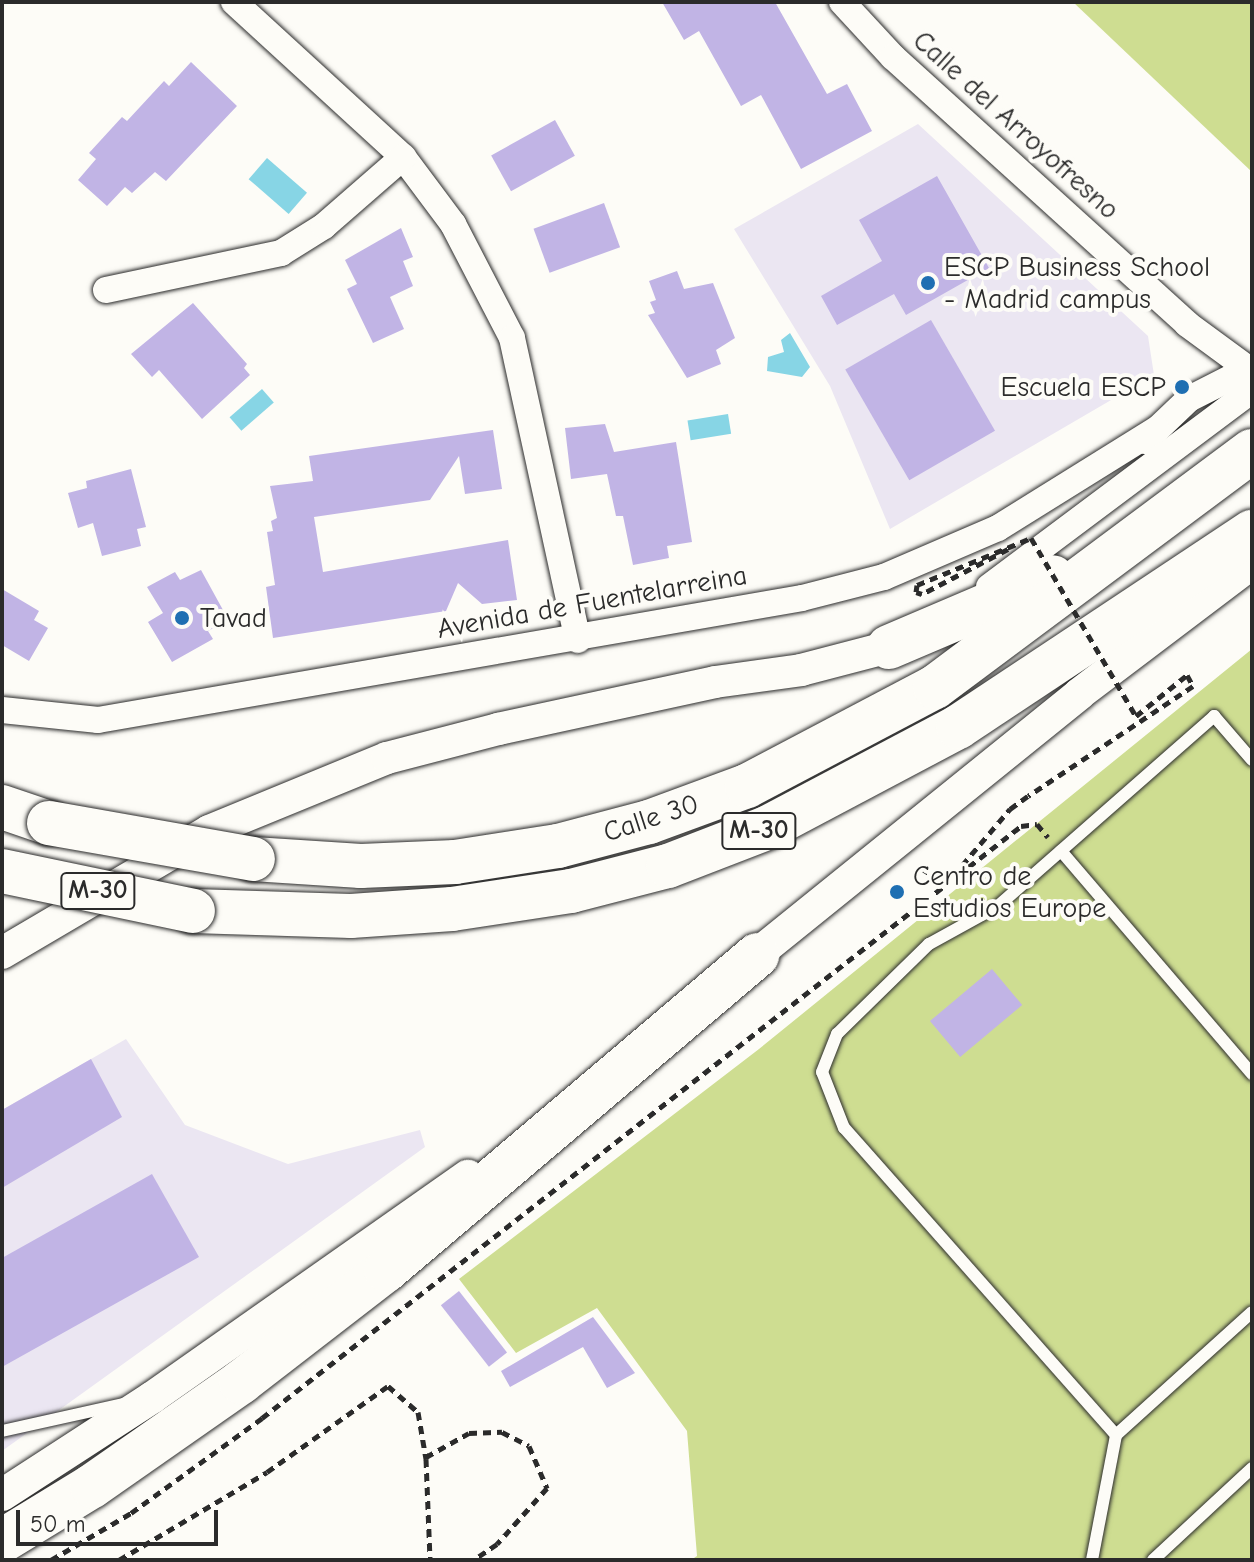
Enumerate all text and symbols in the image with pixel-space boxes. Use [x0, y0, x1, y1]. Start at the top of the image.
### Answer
street label: Calle del Arroyofresno [906, 24, 1126, 226]
place label: ESCP Business School - Madrid campus [944, 250, 1210, 316]
marker: ESCP Business School - Madrid campus [919, 274, 937, 292]
place label: Escuela ESCP [1001, 370, 1166, 404]
marker: Escuela ESCP [1173, 378, 1191, 396]
street label: Avenida de Fuentelarreina [434, 558, 750, 646]
place label: Tavad [200, 601, 267, 635]
marker: Tavad [171, 607, 193, 629]
street label: Calle 30 [599, 787, 703, 849]
road number: M-30 [721, 809, 797, 853]
place label: Centro de Estudios Europe [913, 859, 1106, 925]
road number: M-30 [60, 869, 136, 913]
marker: Centro de Estudios Europe [888, 883, 906, 901]
scale bar [20, 1494, 222, 1544]
text: 50 m [30, 1510, 86, 1538]

